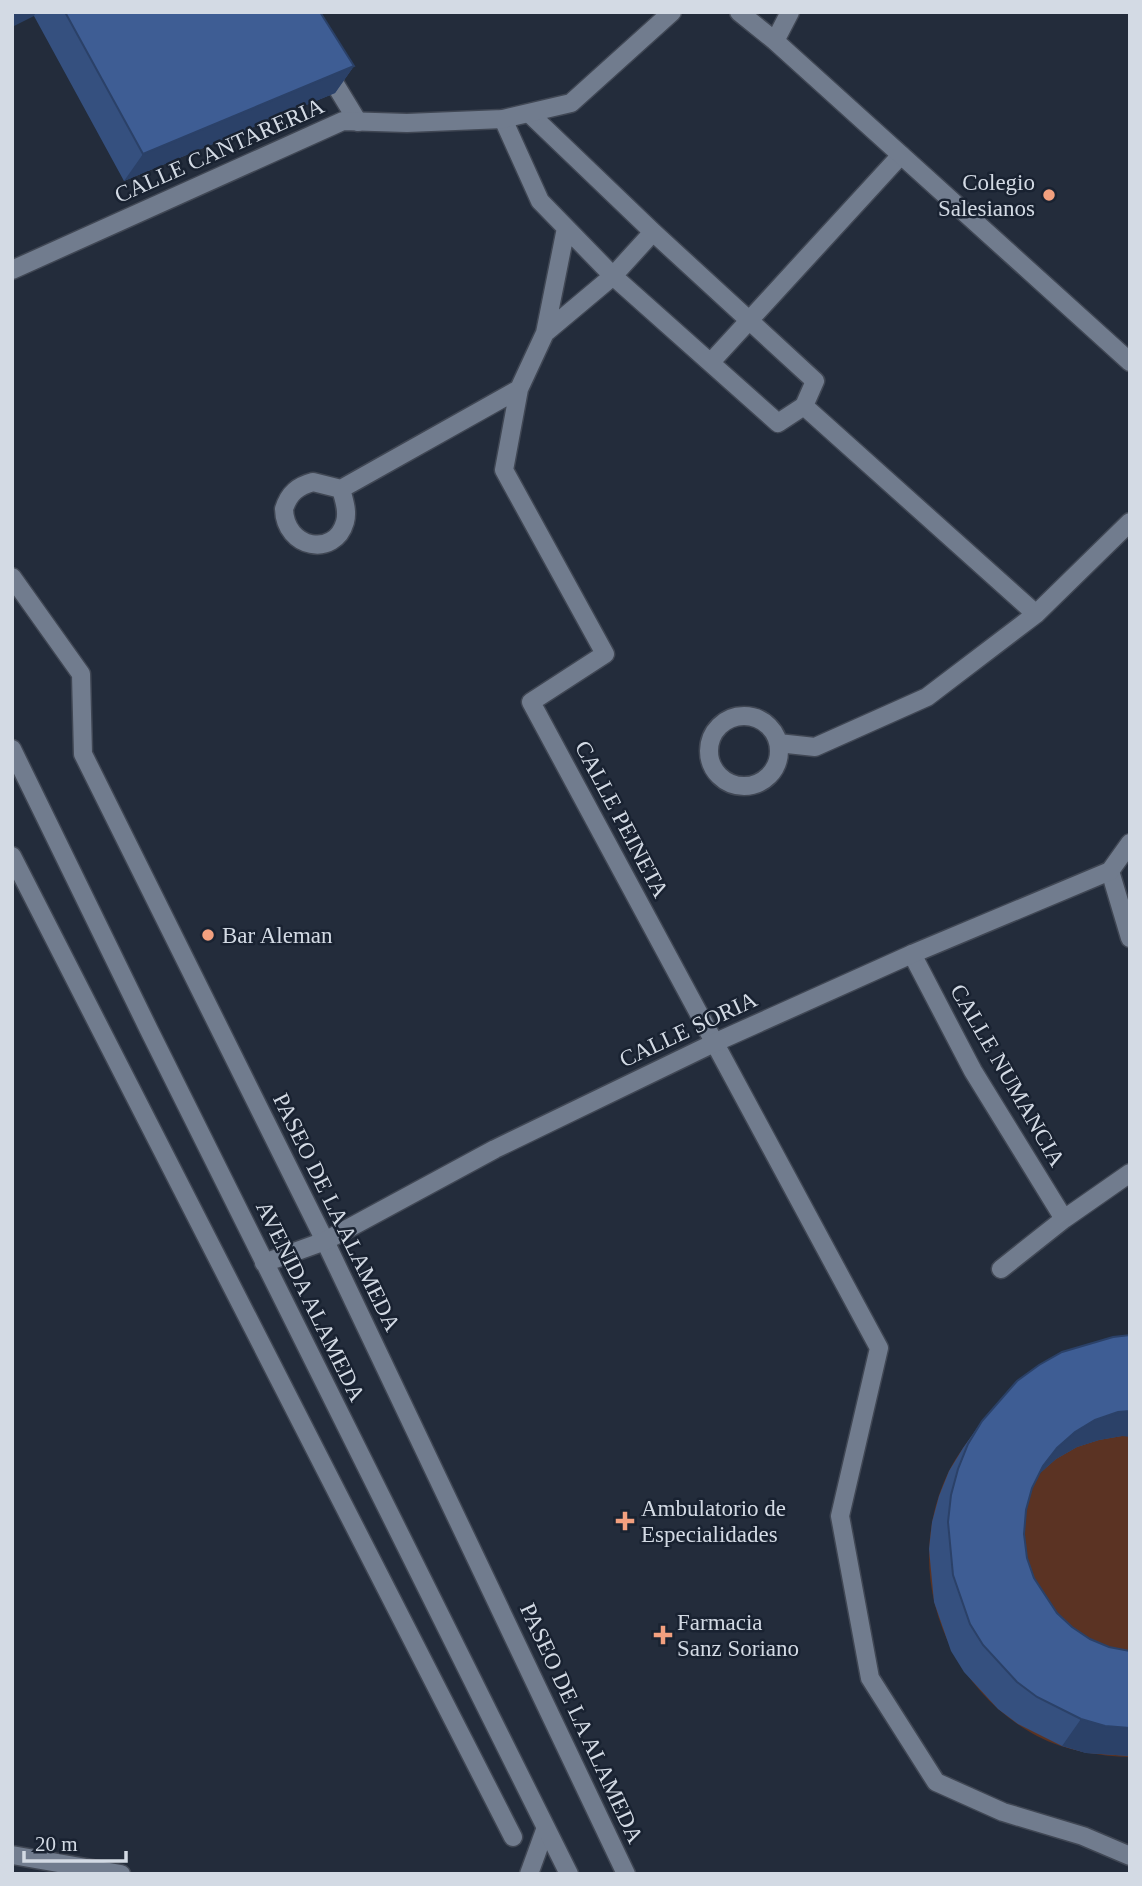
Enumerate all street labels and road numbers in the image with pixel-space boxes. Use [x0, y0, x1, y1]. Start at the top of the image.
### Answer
street label: CALLE CANTARERIA [111, 93, 328, 208]
street label: CALLE PEINETA [570, 737, 674, 902]
street label: CALLE NUMANCIA [945, 980, 1070, 1171]
street label: CALLE SORIA [615, 987, 761, 1072]
street label: PASEO DE LA ALAMEDA [268, 1089, 405, 1336]
street label: AVENIDA ALAMEDA [251, 1197, 370, 1406]
street label: PASEO DE LA ALAMEDA [515, 1599, 648, 1847]

